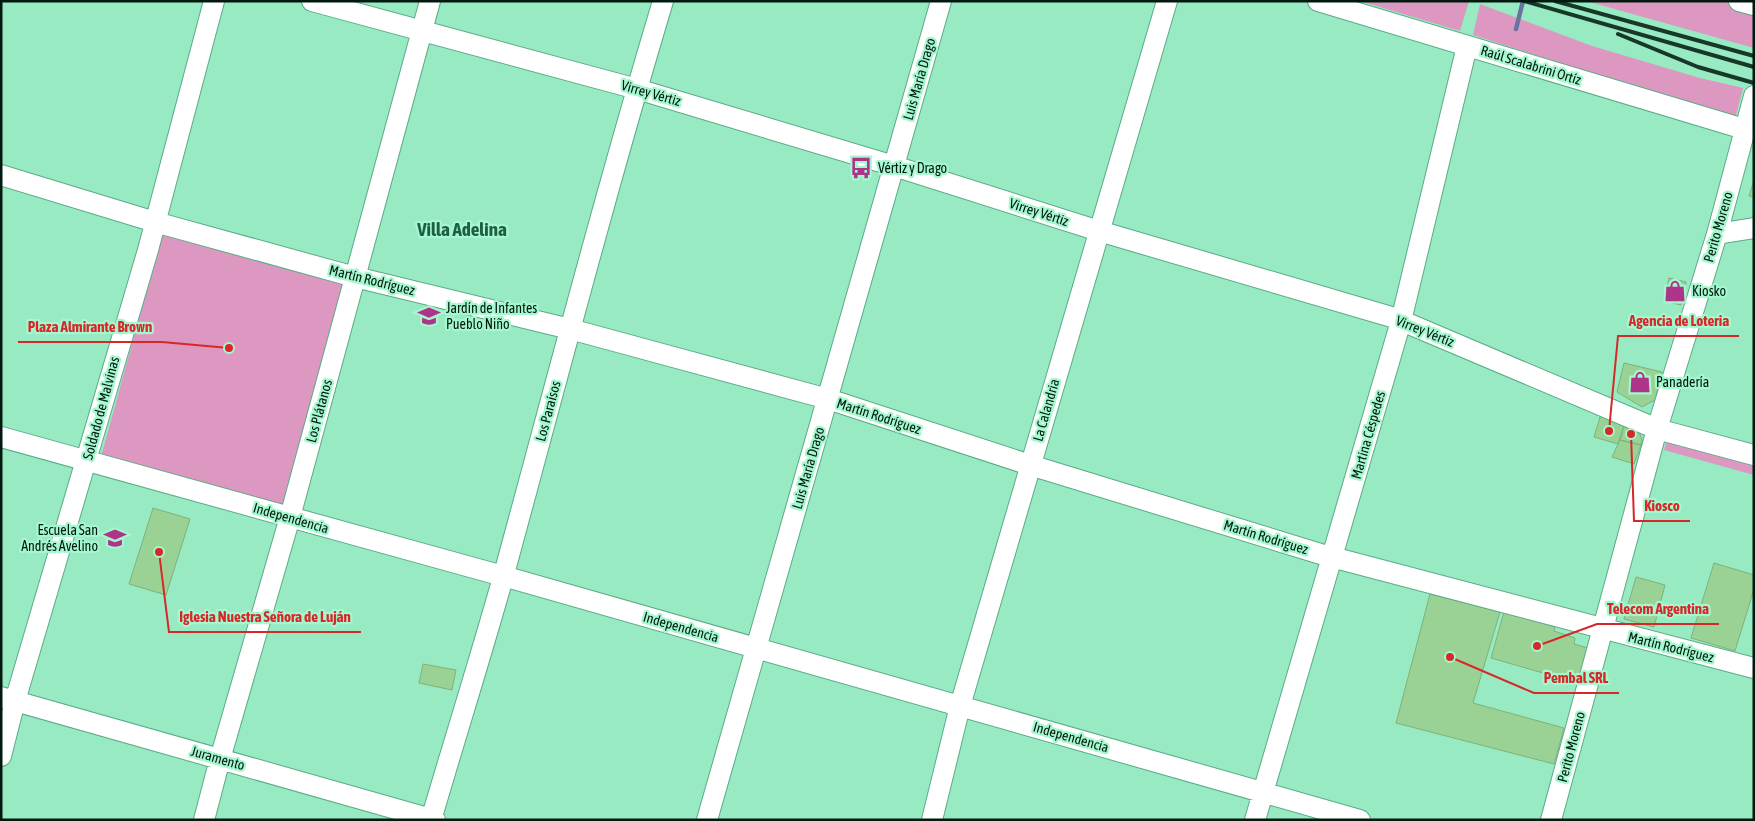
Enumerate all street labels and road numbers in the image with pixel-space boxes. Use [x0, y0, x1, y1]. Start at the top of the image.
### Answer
street label: Luis María Drago [900, 36, 938, 122]
street label: Raúl Scalabrini Ortíz [1479, 42, 1583, 88]
street label: Virrey Vértiz [619, 77, 683, 109]
street label: Perito Moreno [1700, 190, 1736, 264]
street label: Virrey Vértiz [1007, 195, 1071, 229]
street label: Martín Rodríguez [328, 262, 416, 298]
street label: Virrey Vértiz [1394, 312, 1456, 350]
street label: Soldado de Malvinas [80, 355, 122, 461]
street label: La Calandria [1029, 377, 1063, 443]
street label: Los Plátanos [303, 378, 335, 444]
street label: Los Paraísos [532, 379, 564, 443]
street label: Martina Céspedes [1348, 389, 1388, 481]
street label: Martín Rodríguez [835, 395, 923, 437]
street label: Luis María Drago [789, 425, 827, 511]
street label: Independencia [251, 500, 331, 536]
street label: Martín Rodríguez [1222, 517, 1310, 557]
street label: Independencia [641, 609, 721, 645]
street label: Martín Rodríguez [1627, 629, 1715, 665]
street label: Perito Moreno [1554, 710, 1588, 784]
street label: Independencia [1031, 719, 1111, 755]
street label: Juramento [189, 743, 247, 773]

